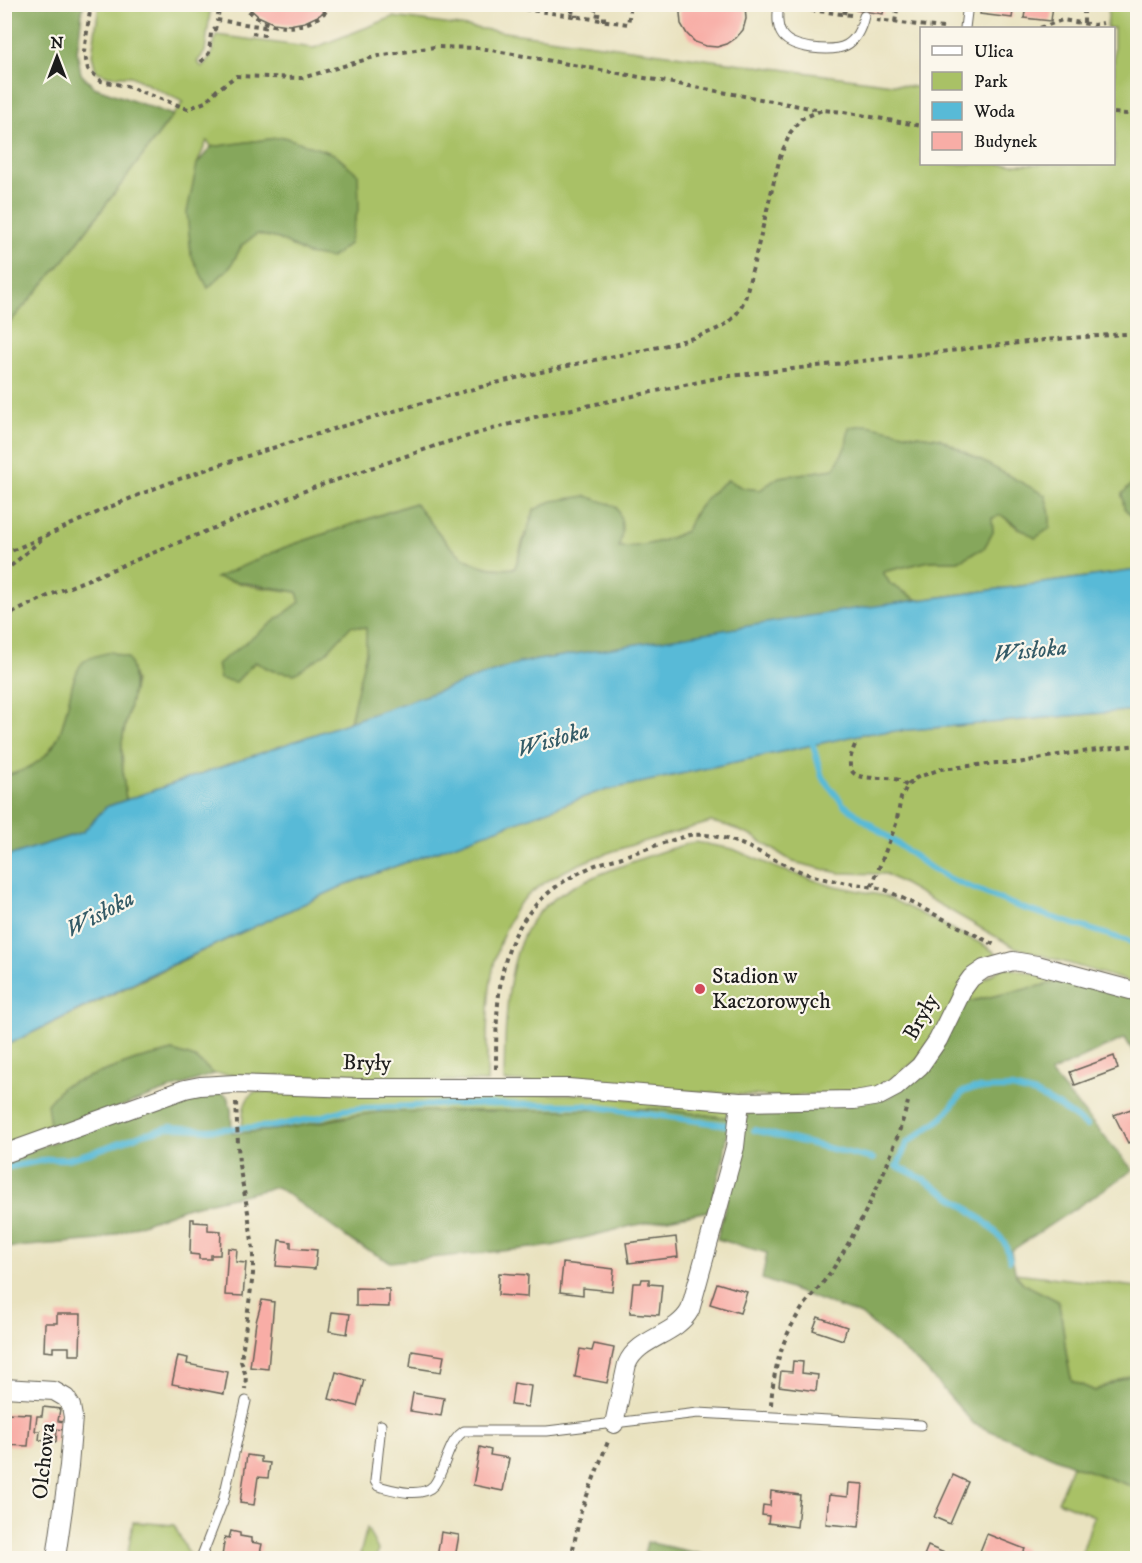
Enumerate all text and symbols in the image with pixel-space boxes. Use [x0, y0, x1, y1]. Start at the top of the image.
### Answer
north arrow [27, 27, 87, 87]
legend [920, 27, 1115, 165]
text: N [50, 33, 64, 53]
text: Ulica [974, 41, 1014, 63]
text: Park [974, 71, 1008, 93]
text: Woda [973, 101, 1015, 123]
text: Budynek [974, 131, 1037, 153]
water label: Wisłoka [992, 632, 1068, 670]
water label: Wisłoka [513, 715, 593, 765]
water label: Wisłoka [60, 883, 140, 945]
place label: Stadion w Kaczorowych [712, 963, 831, 1015]
marker: Stadion w Kaczorowych [693, 982, 707, 996]
street label: Bryły [897, 989, 945, 1045]
street label: Bryły [342, 1049, 392, 1077]
street label: Olchowa [27, 1421, 62, 1501]

